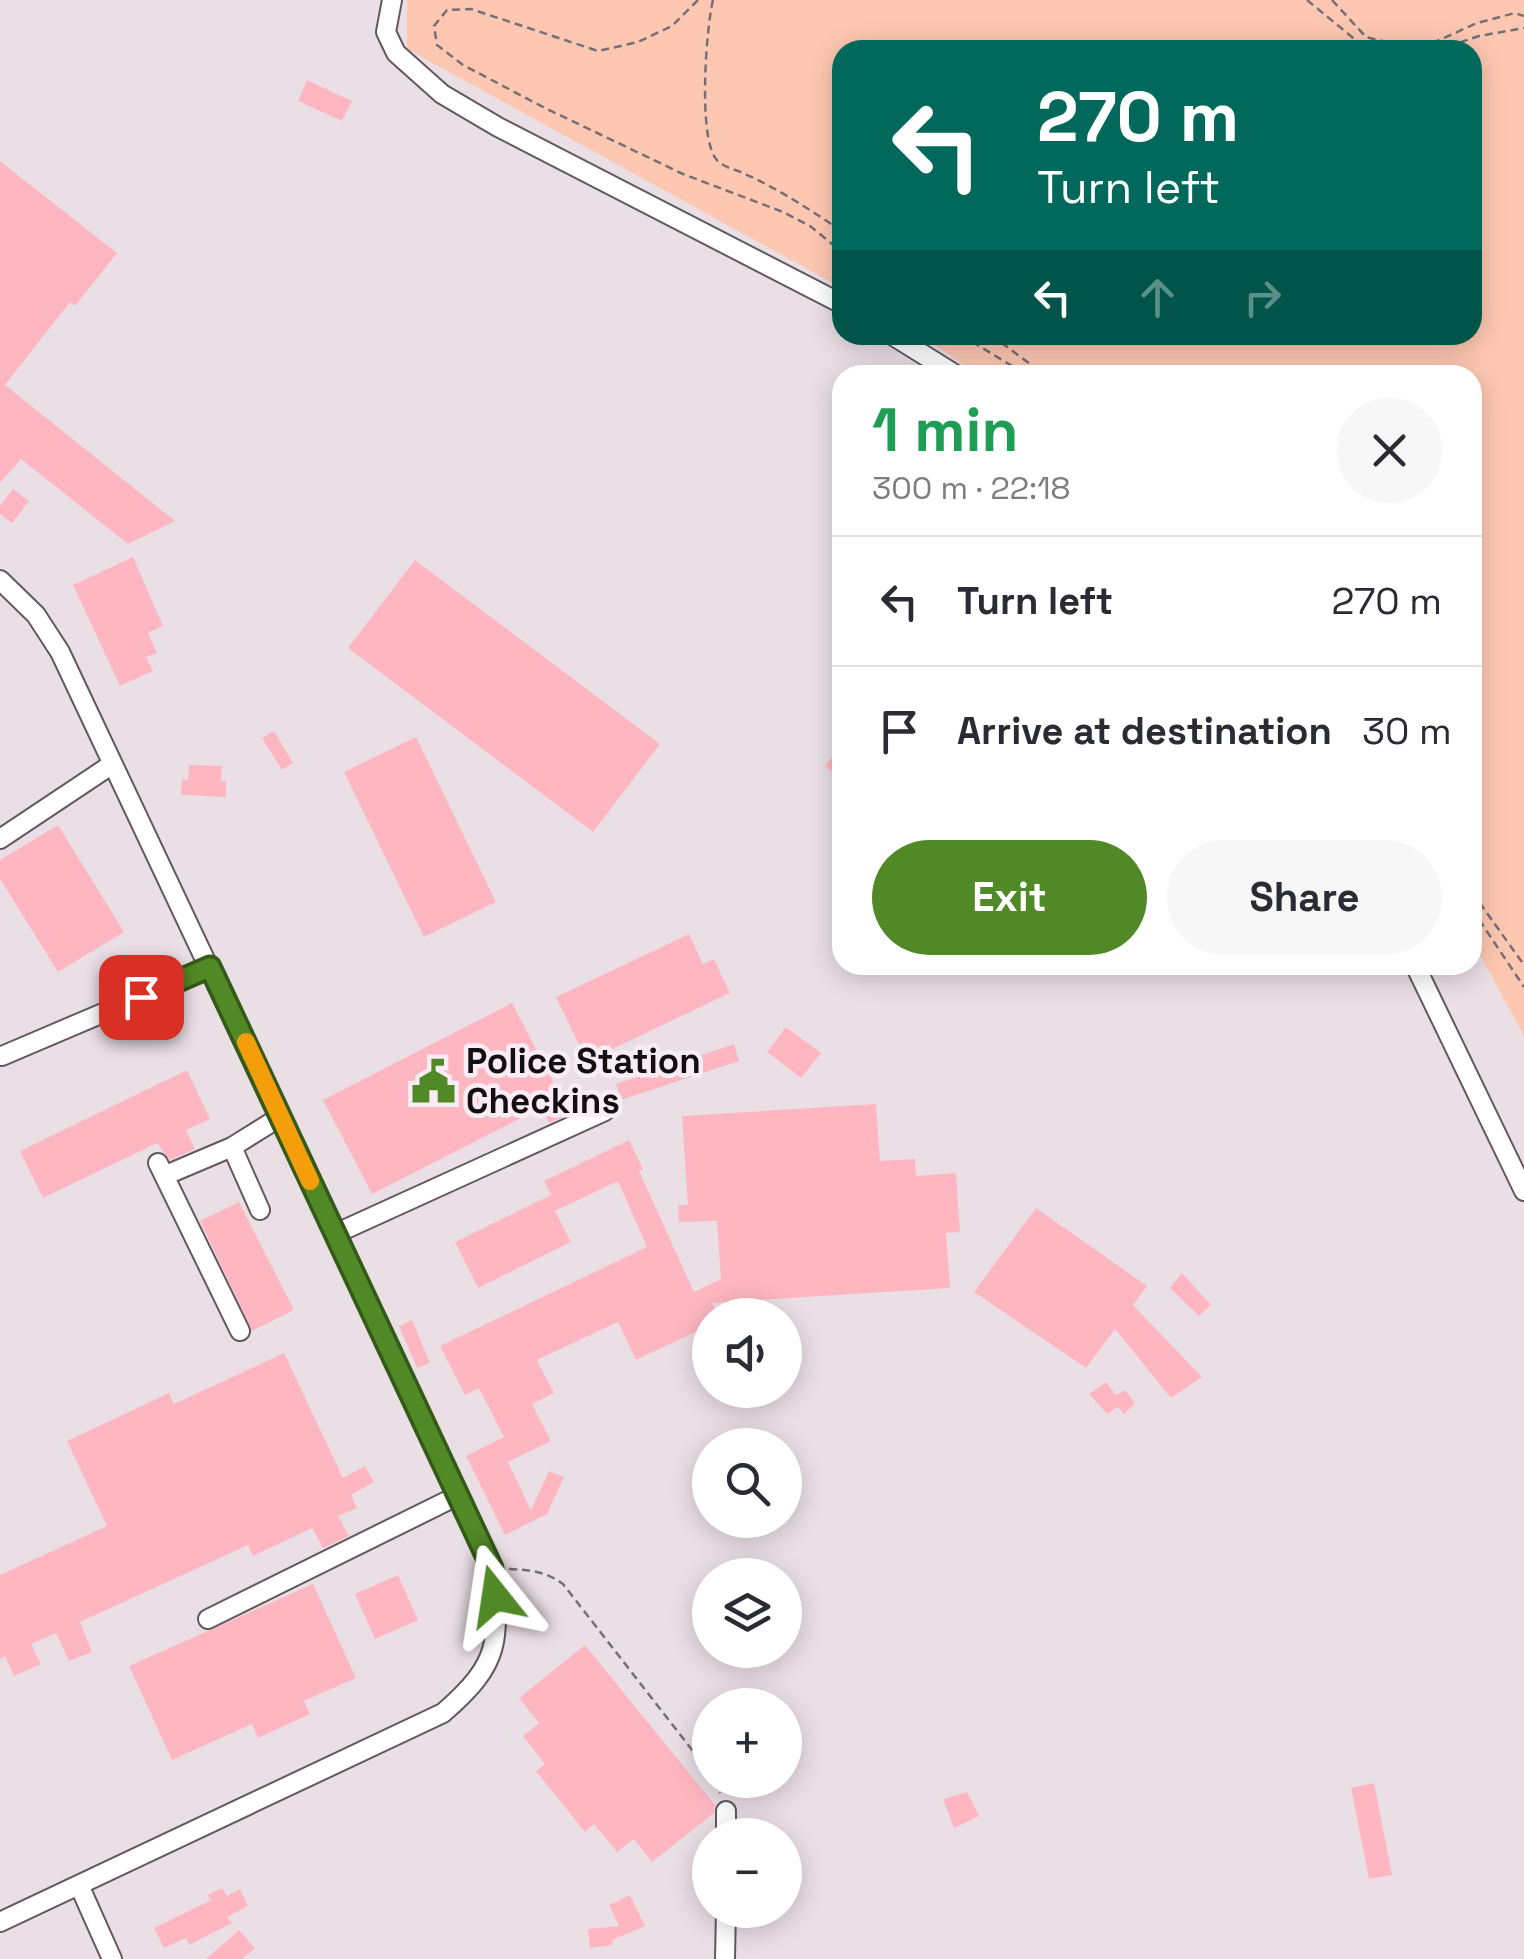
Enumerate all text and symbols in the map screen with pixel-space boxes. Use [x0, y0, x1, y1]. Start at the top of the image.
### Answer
text: 270 m [1037, 72, 1239, 161]
icon: left [872, 80, 1002, 210]
text: Turn left [1037, 159, 1220, 216]
icon: left [1025, 270, 1080, 325]
icon: ahead [1130, 270, 1185, 325]
icon: right [1235, 270, 1290, 325]
text: 1 min [872, 392, 1019, 469]
button: close [1337, 398, 1442, 503]
text: 300 m · 22:18 [872, 468, 1071, 508]
icon: left [872, 574, 927, 629]
text: Turn left [957, 577, 1113, 625]
text: 270 m [1331, 577, 1442, 625]
icon: arrive [872, 704, 927, 759]
text: Arrive at destination [957, 707, 1332, 755]
text: 30 m [1362, 707, 1452, 755]
button: Exit [872, 840, 1147, 955]
button: Share [1167, 840, 1442, 955]
pin [99, 955, 184, 1040]
icon: arrive [114, 970, 169, 1025]
place label: Police Station Checkins [466, 1039, 701, 1123]
public building icon: Police Station Checkins [409, 1057, 457, 1105]
map controls [692, 1298, 802, 1928]
button: sound [692, 1298, 802, 1408]
button: search [692, 1428, 802, 1538]
position arrow [443, 1544, 547, 1648]
button: layers [692, 1558, 802, 1668]
button: + [692, 1688, 802, 1798]
button: − [692, 1818, 802, 1928]

